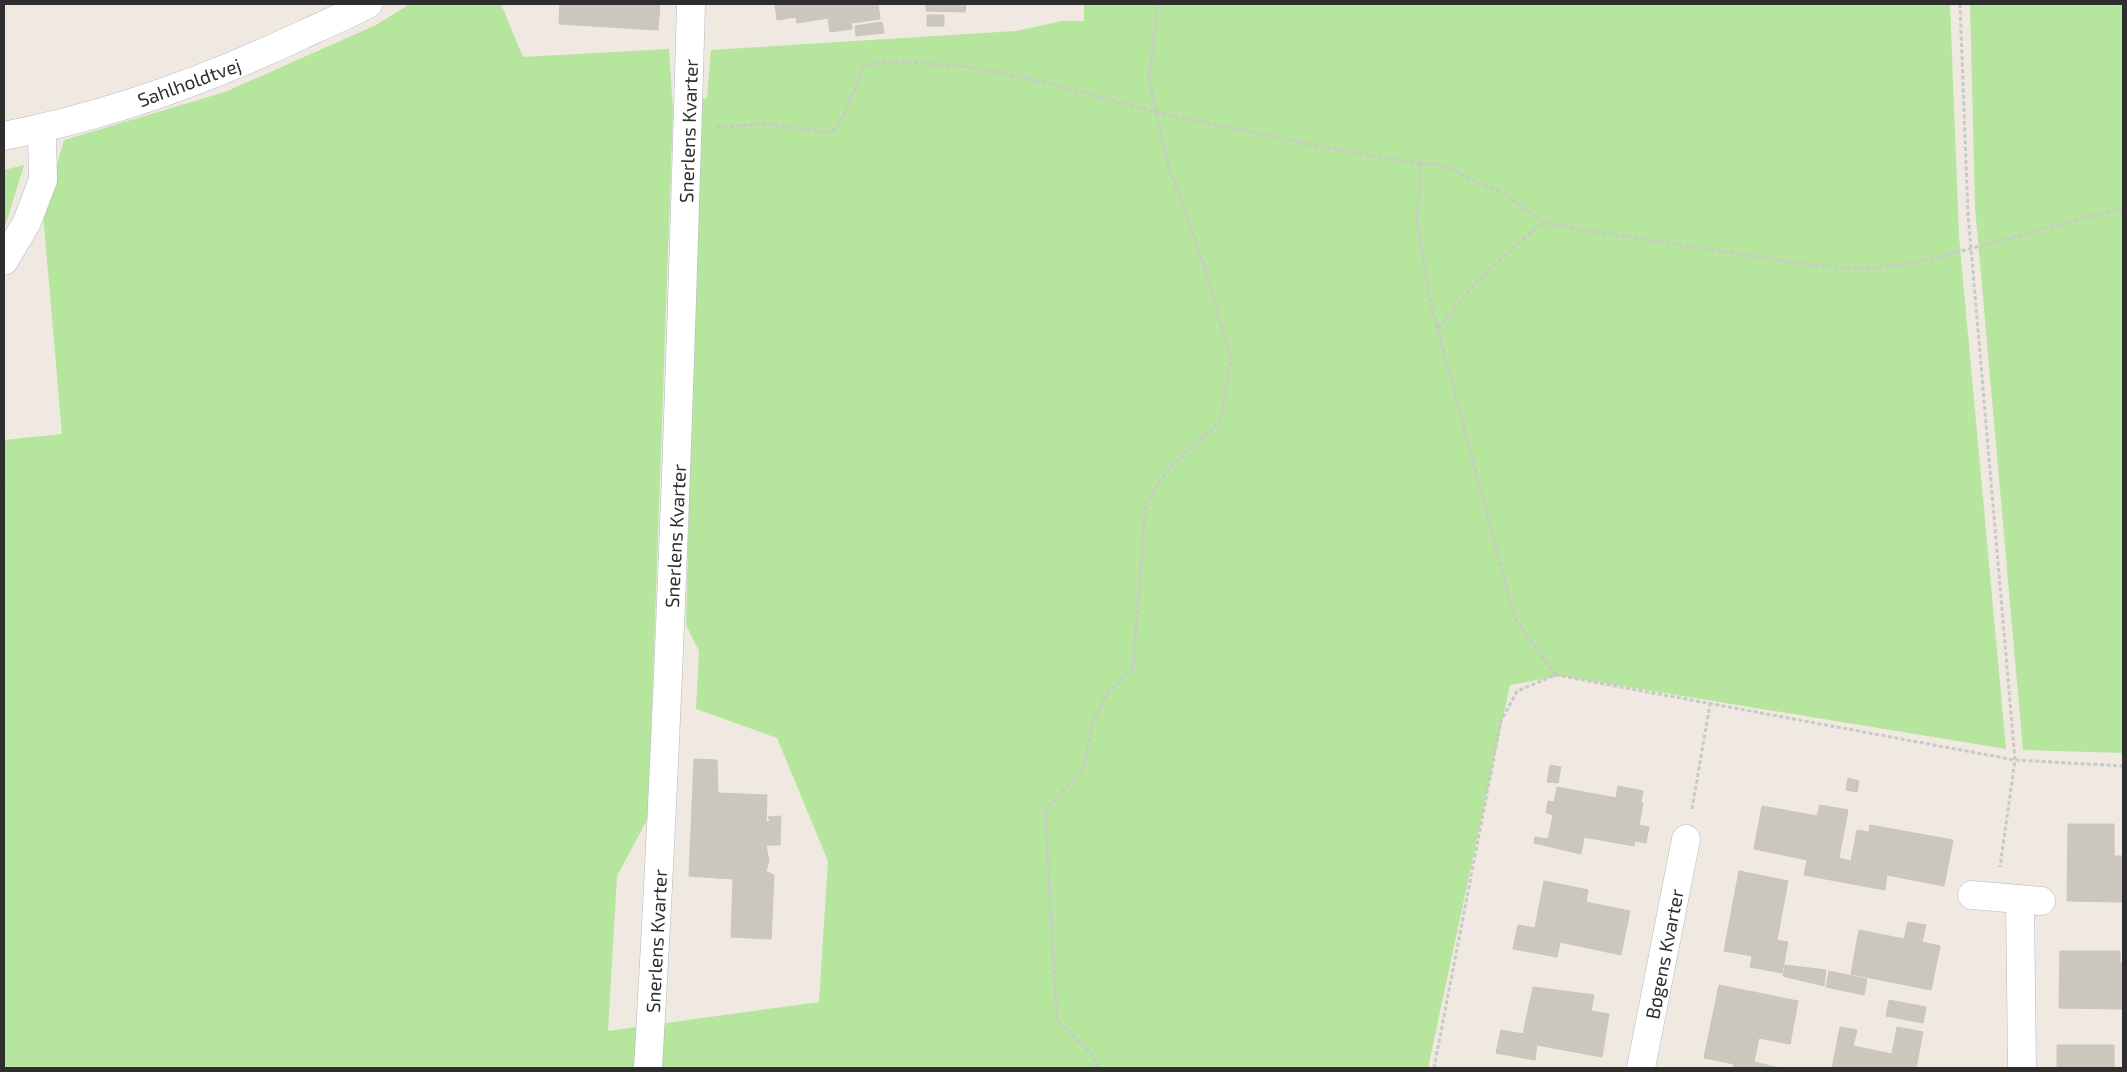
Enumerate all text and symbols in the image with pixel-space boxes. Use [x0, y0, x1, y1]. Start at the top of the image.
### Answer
street label: Sahlholdtvej [134, 53, 244, 111]
street label: Snerlens Kvarter [674, 58, 702, 203]
street label: Snerlens Kvarter [660, 463, 690, 609]
street label: Snerlens Kvarter [641, 868, 671, 1014]
street label: Bøgens Kvarter [1640, 887, 1688, 1021]

